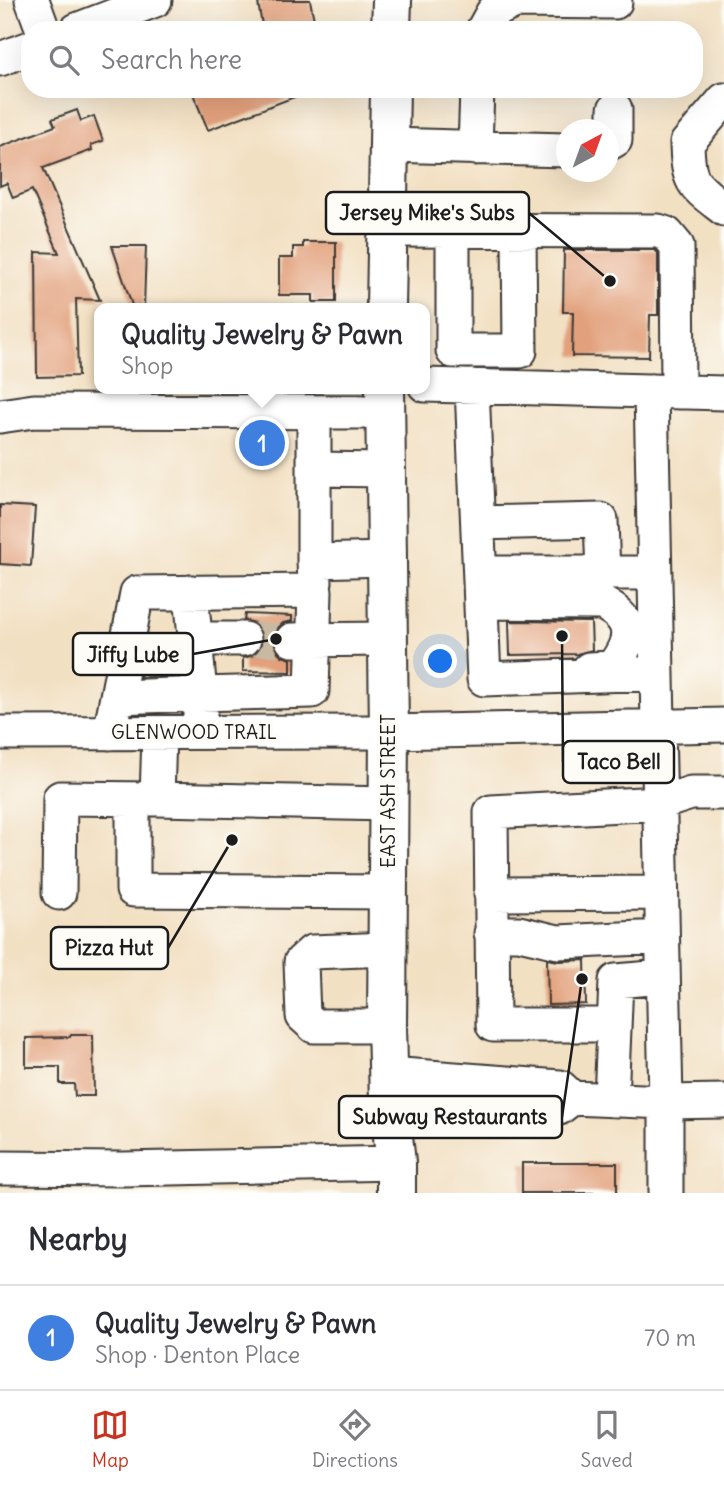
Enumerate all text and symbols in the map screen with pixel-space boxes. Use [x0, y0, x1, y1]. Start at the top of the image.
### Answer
search box [21, 21, 703, 98]
icon: search [45, 41, 83, 79]
text: Search here [101, 43, 242, 76]
north arrow [556, 119, 619, 182]
callout: Jersey Mike's Subs [326, 192, 529, 234]
text: Jersey Mike's Subs [339, 199, 515, 226]
popup [94, 303, 430, 394]
text: Quality Jewelry & Pawn [121, 318, 403, 351]
text: Shop [121, 351, 173, 380]
pin: 1 [239, 417, 285, 469]
callout: Jiffy Lube [73, 633, 193, 675]
text: Jiffy Lube [87, 641, 179, 668]
your location [423, 644, 457, 678]
street label: EAST ASH STREET [376, 714, 400, 868]
street label: GLENWOOD TRAIL [111, 720, 277, 744]
callout: Taco Bell [563, 741, 674, 783]
text: Taco Bell [577, 748, 661, 775]
callout: Pizza Hut [51, 927, 168, 969]
text: Pizza Hut [65, 934, 154, 961]
callout: Subway Restaurants [339, 1096, 562, 1138]
text: Subway Restaurants [353, 1103, 548, 1130]
text: Nearby [28, 1220, 128, 1258]
text: Quality Jewelry & Pawn [95, 1307, 376, 1340]
text: 1 [46, 1323, 56, 1352]
text: 70 m [644, 1323, 696, 1352]
text: Shop · Denton Place [95, 1340, 300, 1369]
tab: Map [91, 1406, 129, 1472]
tab: Directions [312, 1406, 398, 1472]
tab: Saved [581, 1406, 633, 1472]

